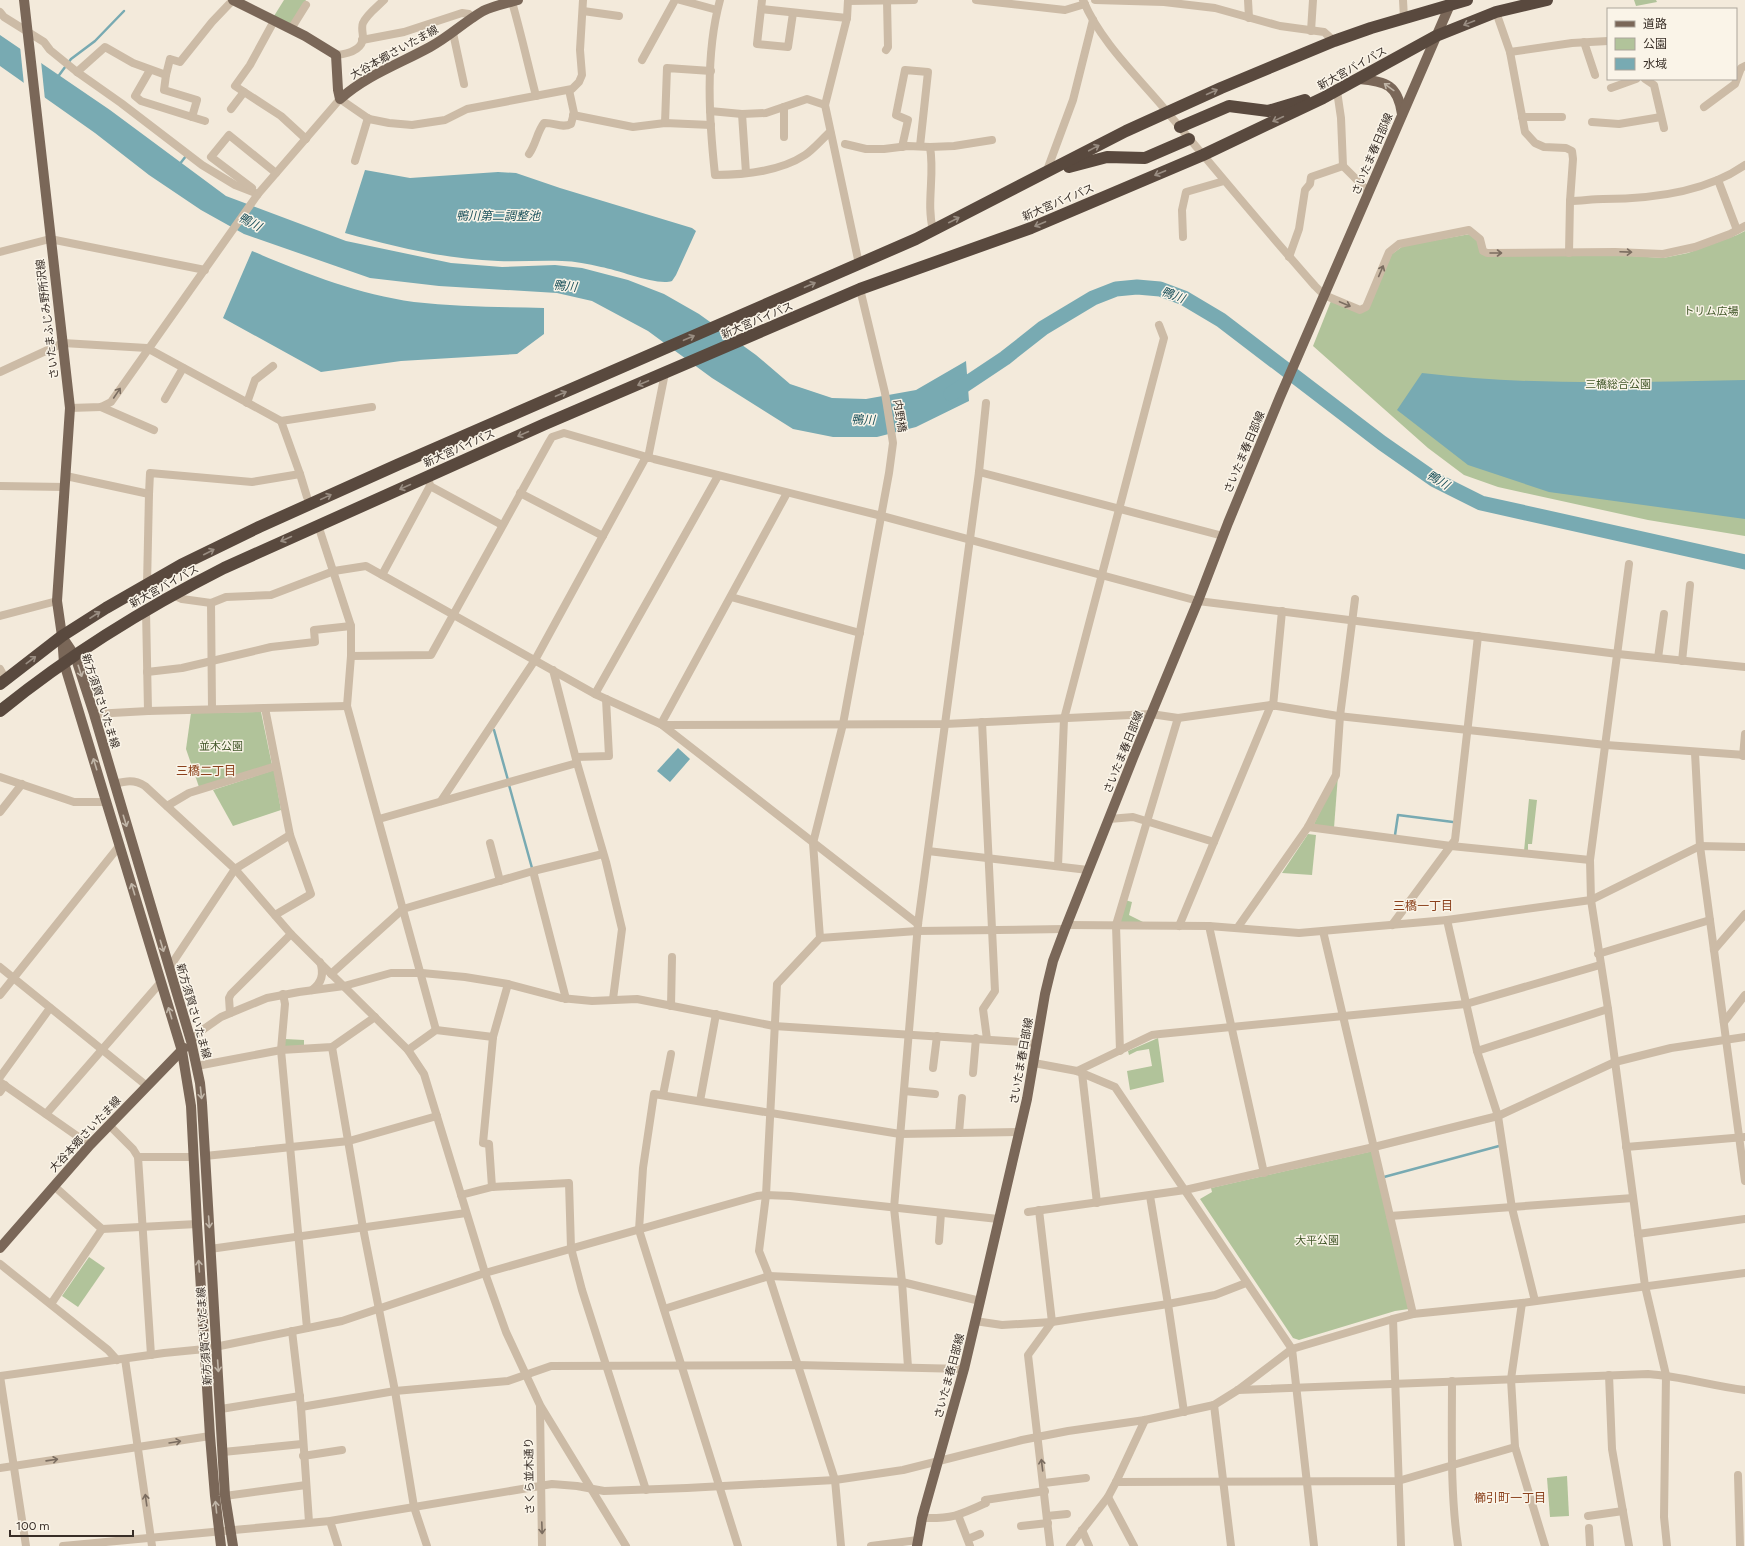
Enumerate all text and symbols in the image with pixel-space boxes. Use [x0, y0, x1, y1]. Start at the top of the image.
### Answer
legend [1607, 8, 1737, 80]
text: 道路 [1643, 17, 1667, 31]
one-way arrow [1464, 19, 1476, 27]
street label: 大谷本郷さいたま線 [348, 23, 441, 82]
text: 公園 [1643, 37, 1667, 51]
street label: 新大宮バイパス [1316, 44, 1389, 93]
text: 水域 [1643, 57, 1667, 71]
one-way arrow [1383, 83, 1394, 91]
one-way arrow [1205, 88, 1217, 95]
street label: さいたま春日部線 [1349, 111, 1396, 197]
one-way arrow [1273, 116, 1285, 123]
one-way arrow [1088, 143, 1100, 151]
one-way arrow [1154, 170, 1166, 177]
street label: 新大宮バイパス [1020, 181, 1096, 223]
water label: 鴨川第二調整池 [456, 209, 541, 223]
water label: 鴨川 [236, 210, 266, 235]
one-way arrow [947, 216, 959, 223]
one-way arrow [1035, 221, 1047, 228]
one-way arrow [1489, 249, 1502, 257]
one-way arrow [1619, 249, 1632, 256]
street label: さいたまふじみ野所沢線 [34, 258, 61, 380]
one-way arrow [1378, 265, 1385, 277]
water label: 鴨川 [552, 278, 580, 294]
one-way arrow [804, 281, 816, 289]
water label: 鴨川 [1159, 284, 1189, 307]
street label: 新大宮バイパス [719, 299, 795, 341]
one-way arrow [1339, 301, 1351, 308]
park label: トリム広場 [1684, 305, 1739, 318]
one-way arrow [683, 333, 695, 341]
park label: 三橋総合公園 [1585, 378, 1651, 391]
one-way arrow [637, 379, 649, 387]
one-way arrow [113, 388, 121, 399]
one-way arrow [554, 389, 566, 397]
street label: 内野橋 [891, 399, 909, 433]
street label: さいたま春日部線 [1221, 409, 1268, 495]
water label: 鴨川 [851, 413, 877, 427]
street label: 新大宮バイパス [421, 427, 497, 470]
one-way arrow [518, 431, 530, 438]
water label: 鴨川 [1424, 468, 1454, 493]
one-way arrow [399, 483, 411, 491]
one-way arrow [320, 493, 332, 500]
one-way arrow [280, 536, 292, 544]
one-way arrow [202, 548, 214, 555]
street label: 新大宮バイパス [128, 562, 201, 611]
one-way arrow [89, 611, 100, 619]
street label: 新方須賀さいたま線 [79, 652, 122, 750]
one-way arrow [25, 656, 36, 665]
one-way arrow [77, 664, 84, 677]
street label: さいたま春日部線 [1101, 709, 1146, 795]
park label: 並木公園 [199, 740, 243, 753]
one-way arrow [91, 758, 98, 771]
district label: 三橋二丁目 [176, 764, 236, 778]
one-way arrow [122, 814, 129, 827]
one-way arrow [129, 882, 136, 895]
district label: 三橋一丁目 [1393, 899, 1453, 913]
one-way arrow [159, 939, 166, 952]
street label: 新方須賀さいたま線 [174, 962, 213, 1060]
one-way arrow [166, 1007, 173, 1020]
street label: さいたま春日部線 [1007, 1017, 1036, 1105]
one-way arrow [197, 1086, 204, 1099]
street label: 大谷本郷さいたま線 [47, 1094, 124, 1175]
one-way arrow [205, 1215, 212, 1228]
park label: 大平公園 [1295, 1234, 1339, 1247]
one-way arrow [196, 1260, 203, 1273]
street label: 新方須賀さいたま線 [195, 1286, 214, 1386]
street label: さいたま春日部線 [932, 1332, 967, 1420]
one-way arrow [215, 1359, 222, 1372]
street label: さくら並木通り [522, 1437, 537, 1515]
one-way arrow [168, 1438, 181, 1446]
one-way arrow [45, 1456, 58, 1464]
one-way arrow [1038, 1459, 1046, 1472]
district label: 櫛引町一丁目 [1474, 1491, 1546, 1505]
one-way arrow [142, 1494, 150, 1507]
one-way arrow [212, 1501, 219, 1514]
scale bar [10, 1512, 133, 1538]
text: 100 m [16, 1519, 50, 1533]
one-way arrow [538, 1521, 545, 1534]

